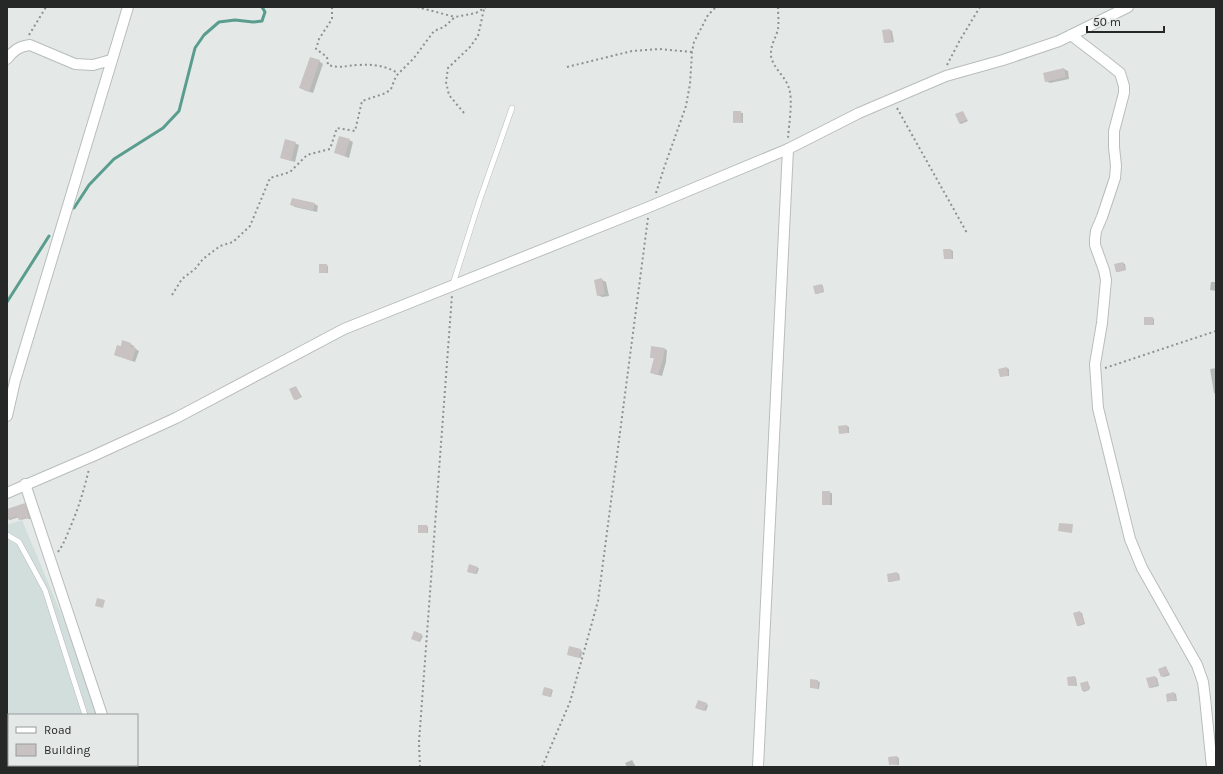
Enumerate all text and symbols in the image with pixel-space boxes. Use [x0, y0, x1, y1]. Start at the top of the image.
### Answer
scale bar [1087, 8, 1164, 34]
text: 50 m [1093, 15, 1121, 29]
legend [8, 714, 138, 766]
text: Road [44, 723, 72, 737]
text: Building [44, 743, 91, 757]

